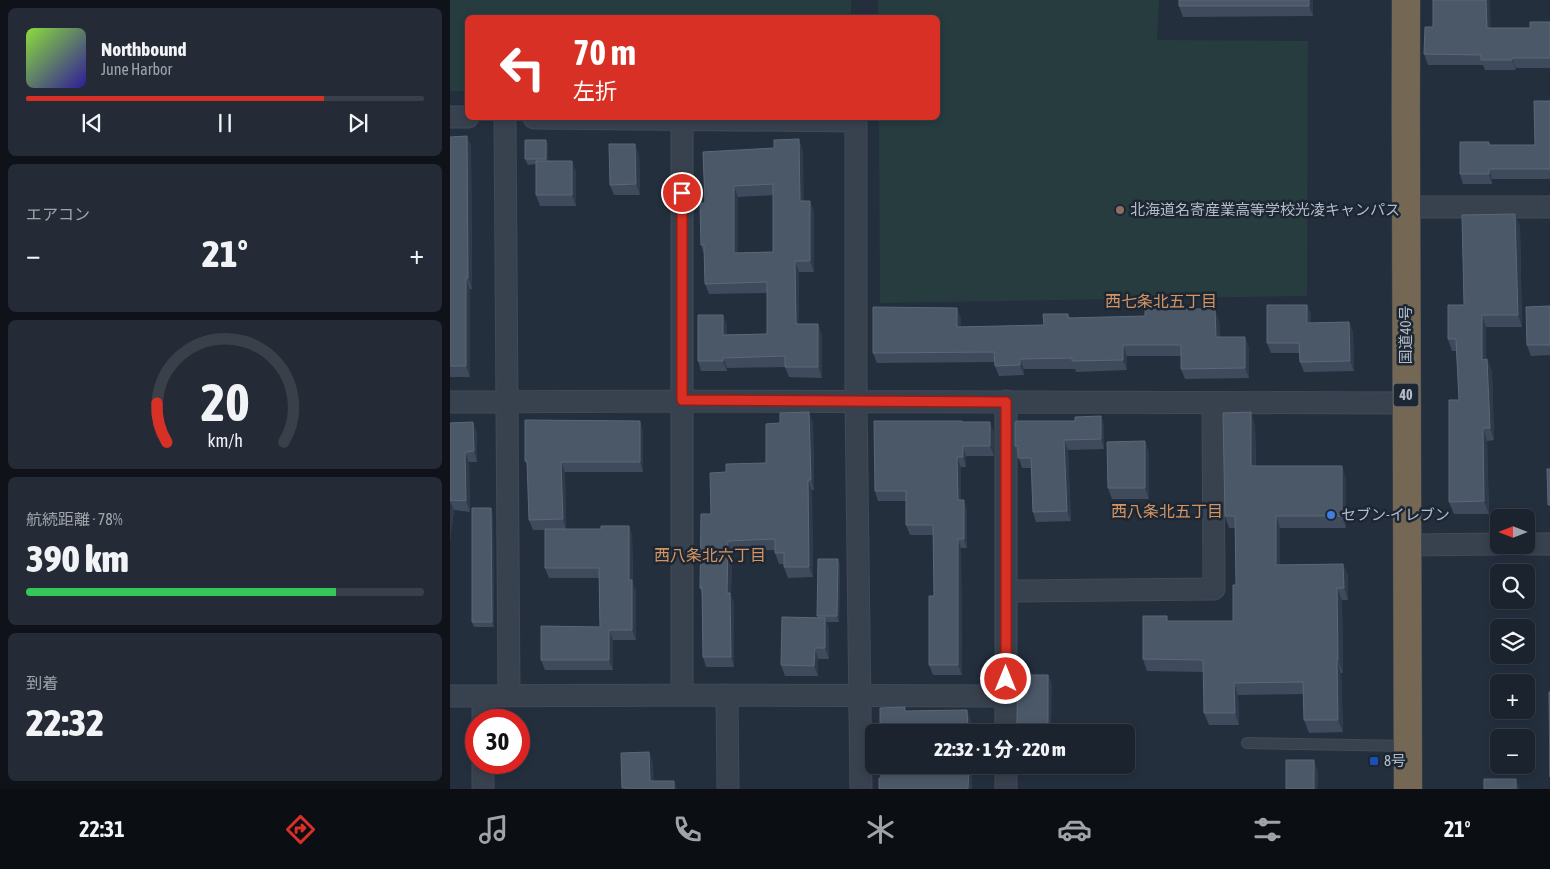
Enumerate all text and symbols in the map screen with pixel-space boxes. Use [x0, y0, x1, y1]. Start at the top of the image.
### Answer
text: 70 m [573, 32, 636, 72]
icon: left [490, 35, 555, 100]
text: Northbound [101, 38, 187, 60]
text: June Harbor [101, 60, 172, 78]
text: 左折 [573, 78, 617, 104]
icon: previous [78, 109, 106, 137]
icon: pause [211, 109, 239, 137]
icon: next [344, 109, 372, 137]
pin [661, 172, 703, 214]
icon: arrive [668, 179, 696, 207]
place label: 北海道名寄産業高等学校光凌キャンパス [1130, 201, 1400, 218]
marker: 北海道名寄産業高等学校光凌キャンパス [1114, 204, 1126, 216]
text: エアコン [26, 205, 90, 223]
text: 21° [202, 232, 248, 275]
text: − [26, 238, 41, 270]
text: + [409, 238, 424, 270]
district label: 西七条北五丁目 [1105, 292, 1217, 310]
street label: 国道40号 [1397, 305, 1414, 365]
text: 20 [201, 372, 249, 432]
road number: 40 [1394, 384, 1418, 406]
text: km/h [207, 430, 243, 451]
district label: 西八条北五丁目 [1111, 502, 1223, 520]
place label: セブン-イレブン [1341, 506, 1450, 523]
marker: セブン-イレブン [1325, 509, 1337, 521]
north arrow [1490, 509, 1535, 554]
map controls [1490, 509, 1535, 774]
text: 航続距離 · 78% [26, 510, 123, 528]
text: 390 km [26, 537, 129, 580]
district label: 西八条北六丁目 [654, 546, 766, 564]
button: search [1490, 564, 1535, 609]
button: layers [1490, 619, 1535, 664]
position arrow [979, 652, 1031, 704]
text: 到着 [26, 674, 58, 692]
button: + [1490, 674, 1535, 719]
text: 22:32 [26, 701, 104, 744]
speed limit sign: 30 [465, 709, 530, 774]
button: − [1490, 729, 1535, 774]
text: 22:32 · 1 分 · 220 m [934, 738, 1066, 760]
place label: 8号 [1384, 752, 1406, 769]
marker: 8号 [1368, 755, 1380, 767]
icon: directions [283, 812, 318, 847]
icon: music [476, 812, 511, 847]
icon: phone [670, 812, 705, 847]
icon: climate [863, 812, 898, 847]
icon: car [1057, 812, 1092, 847]
icon: filters [1250, 812, 1285, 847]
text: 22:31 [79, 816, 125, 842]
text: 21° [1444, 816, 1471, 842]

